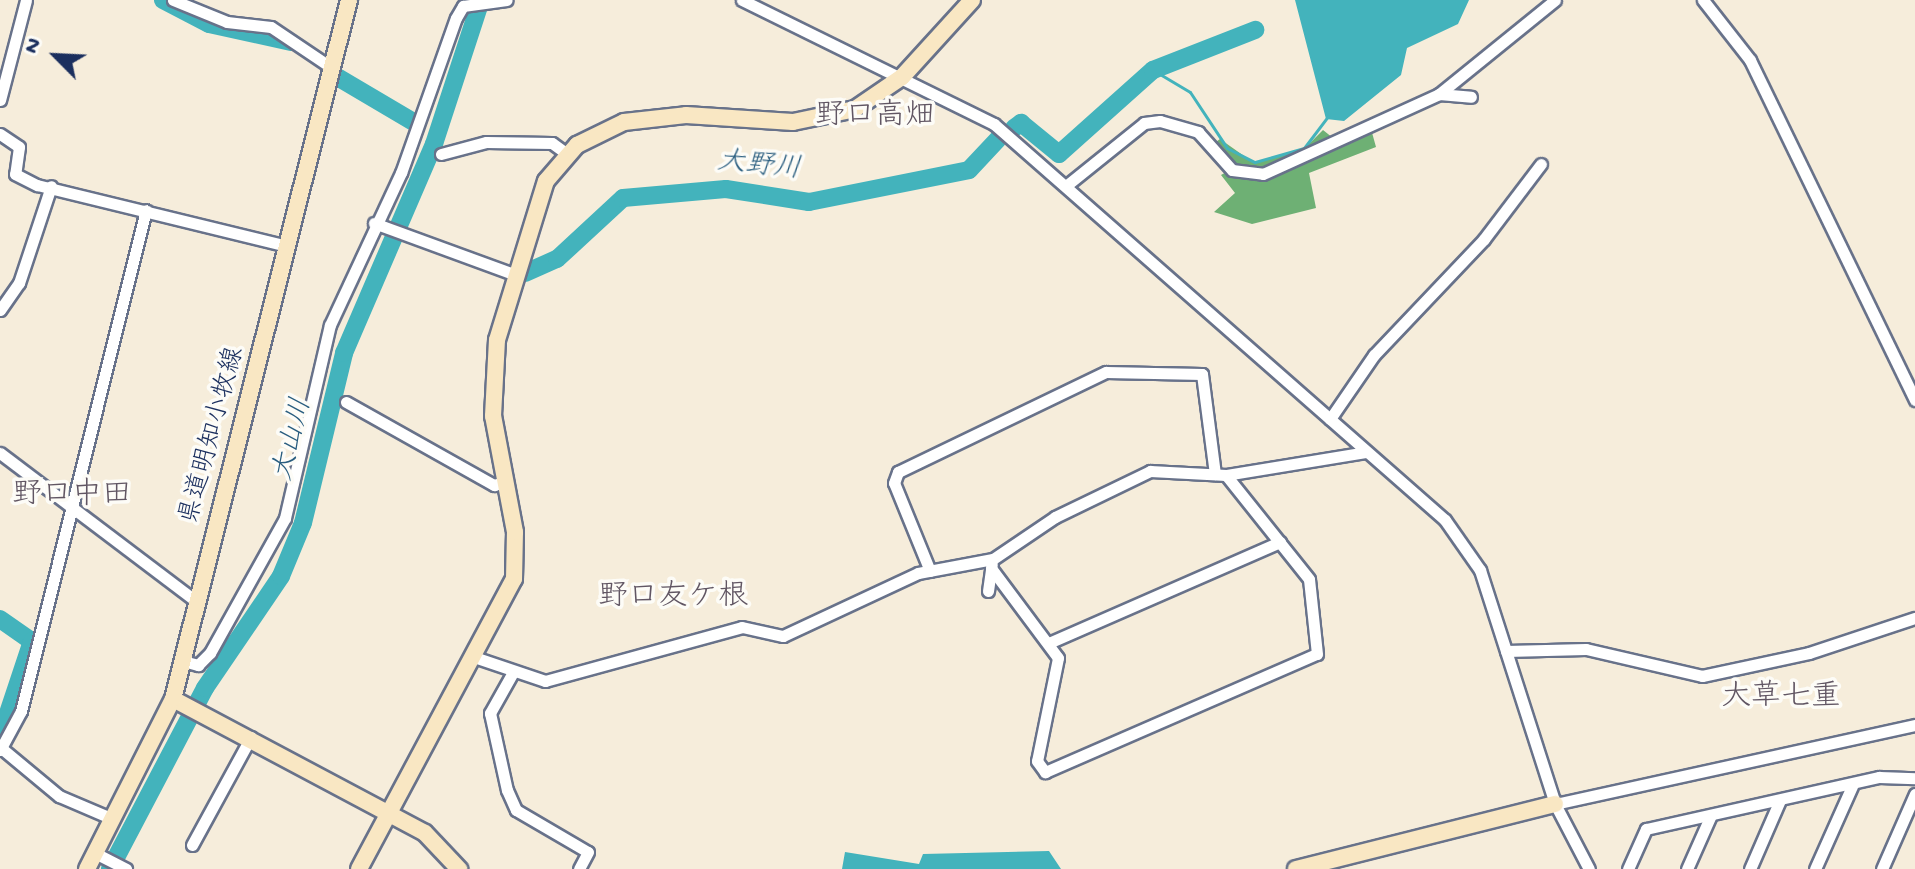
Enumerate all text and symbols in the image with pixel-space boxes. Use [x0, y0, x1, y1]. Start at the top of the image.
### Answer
north arrow [16, 16, 96, 96]
text: N [19, 34, 49, 58]
district label: 野口高畑 [815, 100, 935, 136]
water label: 大野川 [715, 146, 803, 188]
street label: 県道明知小牧線 [175, 344, 253, 528]
water label: 大山川 [268, 395, 320, 485]
district label: 野口中田 [12, 479, 132, 515]
district label: 野口友ケ根 [598, 581, 748, 617]
district label: 大草七重 [1721, 681, 1841, 717]

